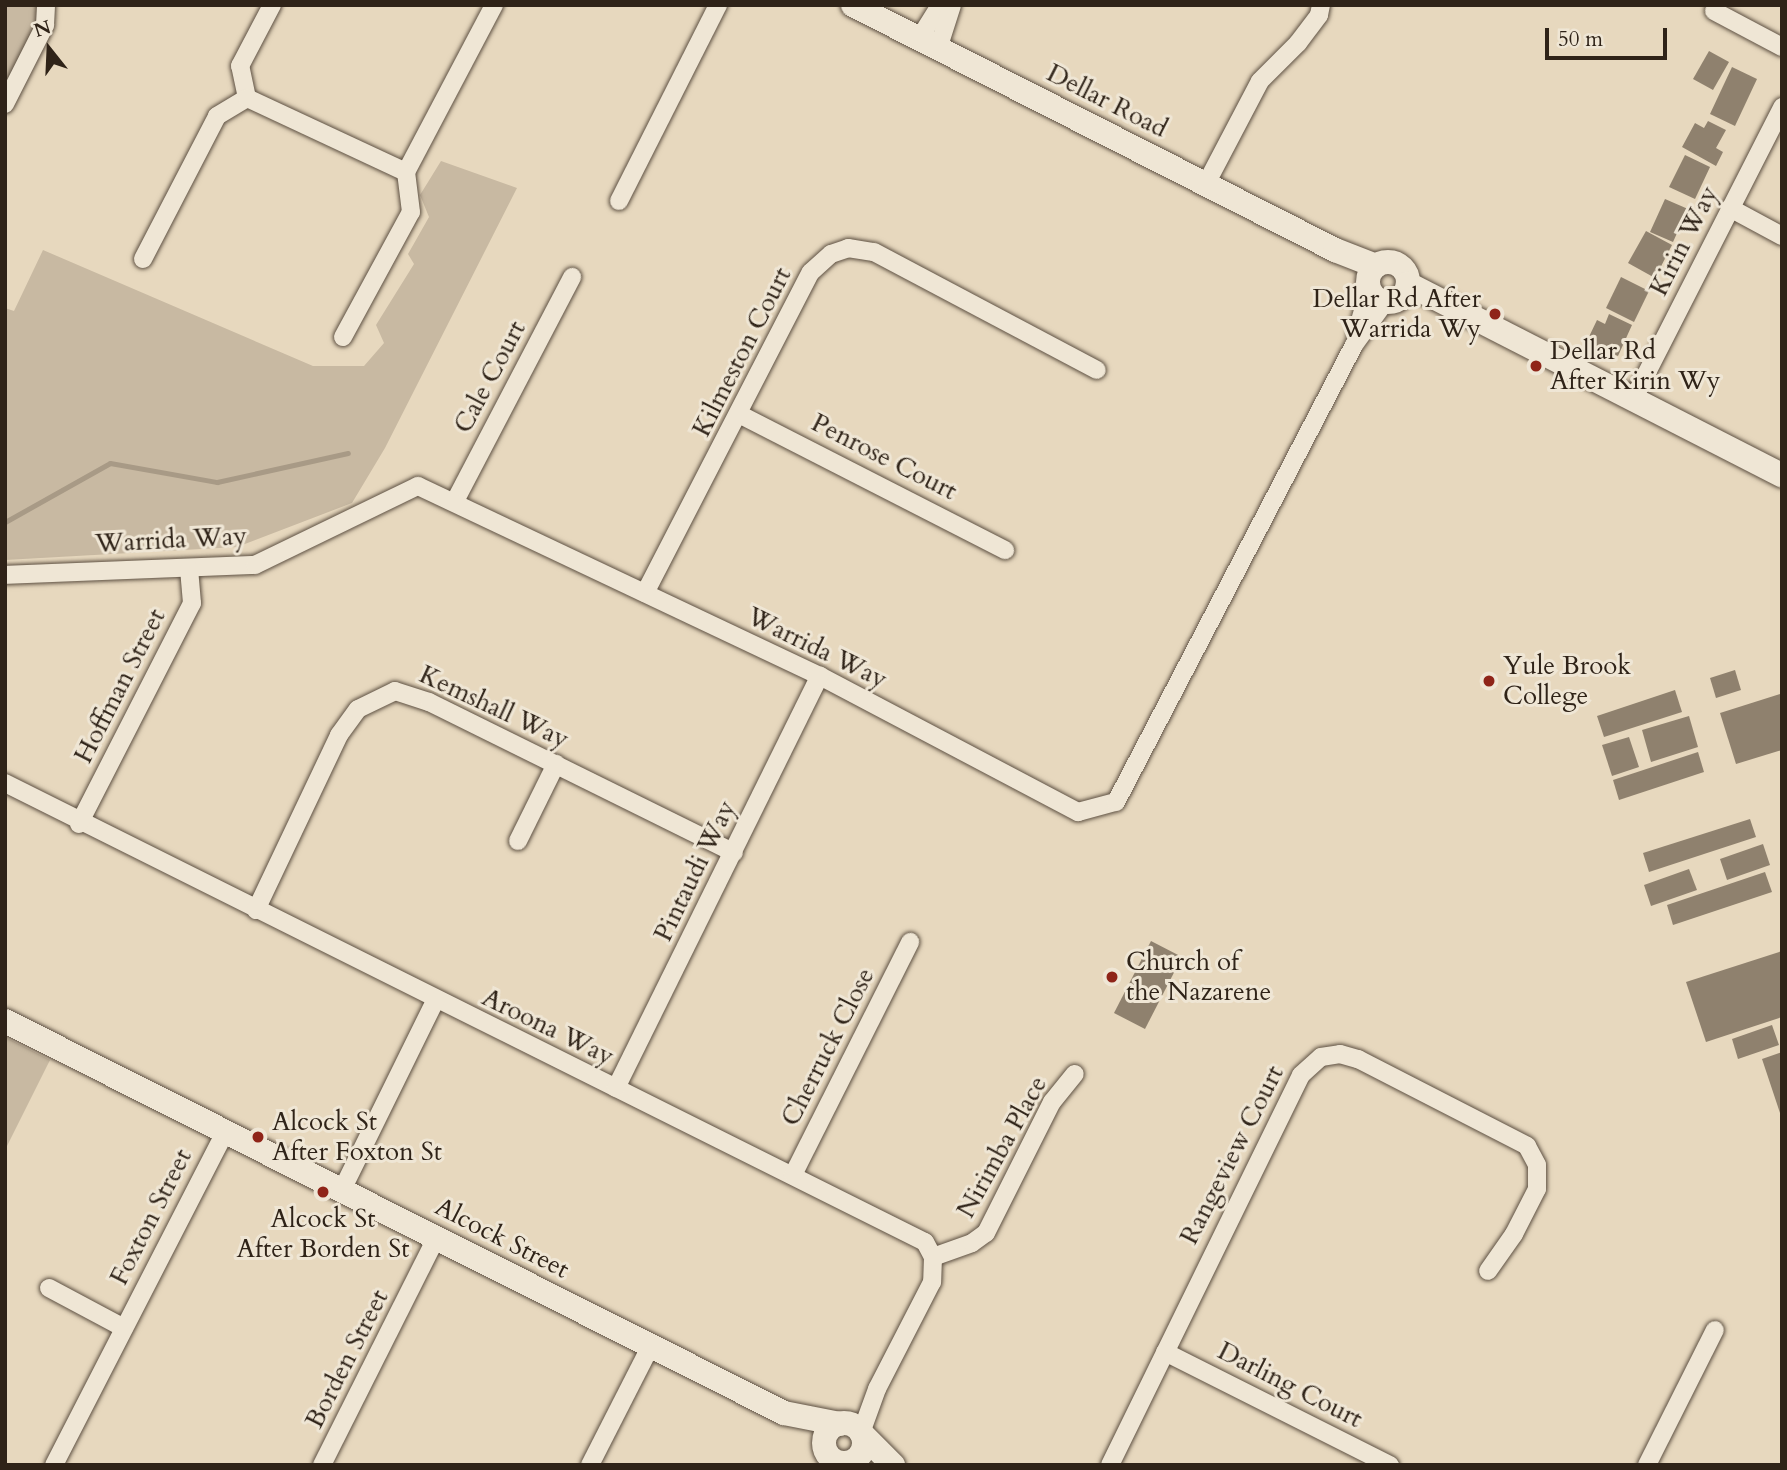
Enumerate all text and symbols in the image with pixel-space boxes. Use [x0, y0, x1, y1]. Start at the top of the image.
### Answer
north arrow [14, 14, 84, 84]
text: N [31, 14, 54, 44]
scale bar [1549, 14, 1672, 58]
text: 50 m [1558, 25, 1603, 54]
street label: Dellar Road [1042, 57, 1172, 145]
street label: Kirin Way [1643, 181, 1725, 301]
street label: Kilmeston Court [686, 262, 798, 442]
place label: Dellar Rd After Warrida Wy [1312, 283, 1481, 344]
marker: Dellar Rd After Warrida Wy [1487, 306, 1503, 322]
street label: Cale Court [447, 316, 533, 438]
place label: Dellar Rd After Kirin Wy [1550, 335, 1721, 396]
marker: Dellar Rd After Kirin Wy [1528, 358, 1544, 374]
street label: Penrose Court [806, 407, 962, 507]
street label: Warrida Way [94, 520, 248, 560]
street label: Warrida Way [742, 601, 892, 695]
street label: Hoffman Street [68, 604, 172, 768]
place label: Yule Brook College [1503, 650, 1631, 712]
street label: Kemshall Way [414, 659, 574, 755]
marker: Yule Brook College [1481, 673, 1497, 689]
street label: Pintaudi Way [647, 795, 743, 947]
place label: Church of the Nazarene [1126, 946, 1271, 1007]
street label: Cherruck Close [775, 963, 881, 1131]
marker: Church of the Nazarene [1104, 969, 1120, 985]
street label: Aroona Way [477, 982, 619, 1072]
street label: Rangeview Court [1174, 1060, 1290, 1250]
street label: Nirimba Place [950, 1071, 1054, 1223]
place label: Alcock St After Foxton St [272, 1106, 442, 1168]
marker: Alcock St After Foxton St [250, 1129, 266, 1145]
street label: Foxton Street [103, 1144, 199, 1290]
marker: Alcock St After Borden St [315, 1184, 331, 1200]
street label: Alcock Street [430, 1191, 574, 1285]
place label: Alcock St After Borden St [237, 1203, 409, 1264]
street label: Borden Street [299, 1285, 395, 1433]
street label: Darling Court [1213, 1335, 1367, 1435]

